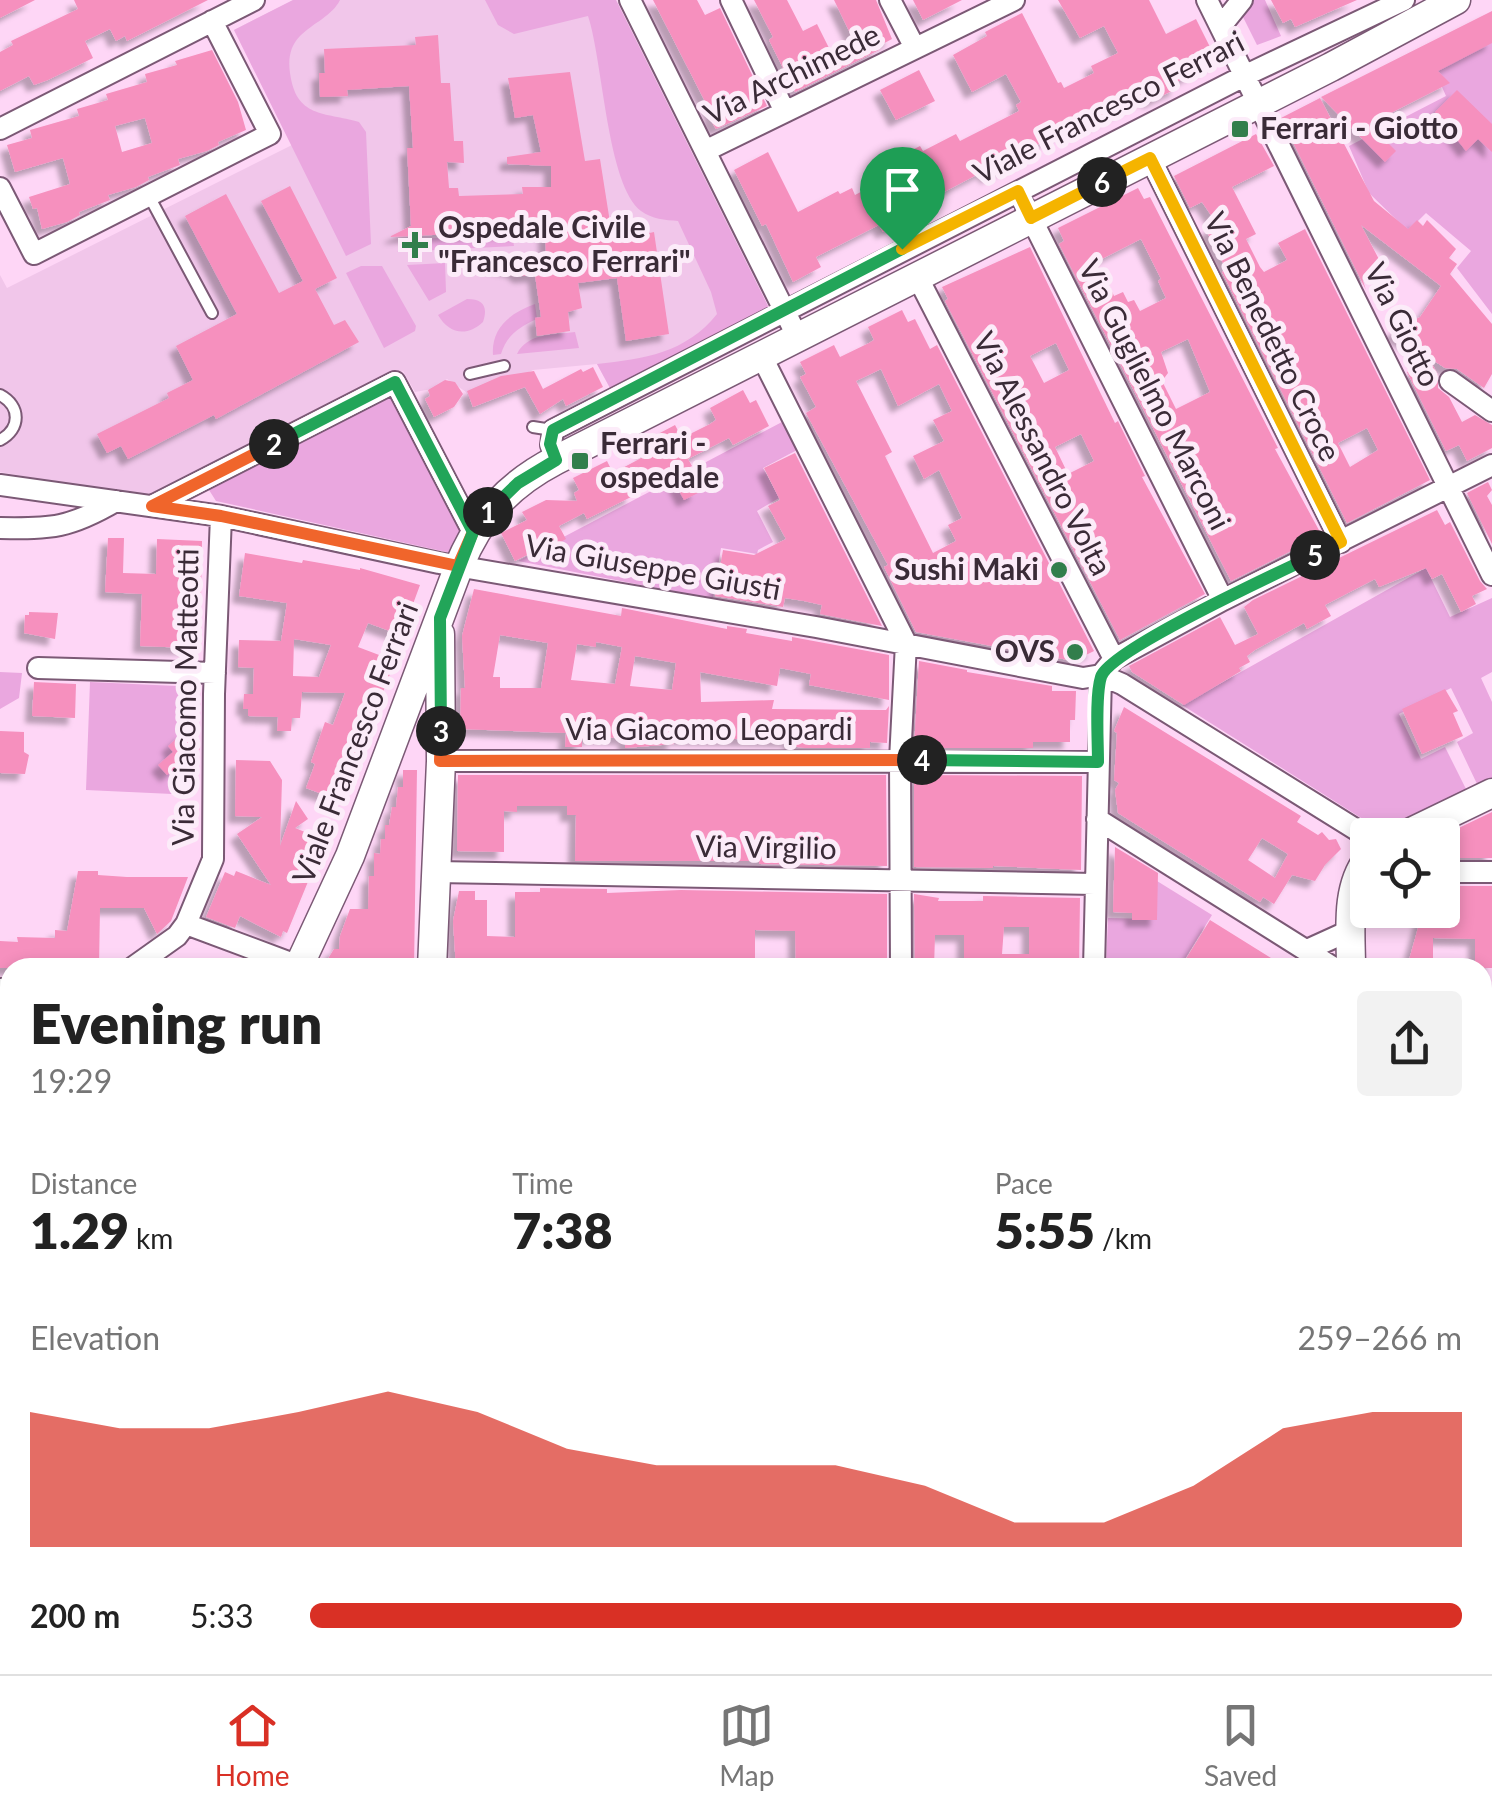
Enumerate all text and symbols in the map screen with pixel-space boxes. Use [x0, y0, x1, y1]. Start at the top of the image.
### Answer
street label: Via Archimede [697, 15, 885, 131]
street label: Viale Francesco Ferrari [967, 22, 1249, 190]
place label: Ferrari - Giotto [1260, 109, 1458, 145]
marker: Ferrari - Giotto [1229, 118, 1251, 140]
pin [860, 147, 945, 250]
pin: 6 [1077, 157, 1127, 207]
icon: arrive [875, 162, 930, 217]
text: 6 [1094, 165, 1110, 199]
street label: Via Benedetto Croce [1198, 206, 1350, 466]
place label: Ospedale Civile "Francesco Ferrari" [438, 208, 691, 278]
marker: Ospedale Civile "Francesco Ferrari" [402, 232, 428, 258]
street label: Via Guglielmo Marconi [1072, 253, 1240, 535]
street label: Via Giotto [1358, 256, 1449, 392]
street label: Via Alessandro Volta [967, 325, 1121, 581]
pin: 2 [249, 419, 299, 469]
place label: Ferrari - ospedale [600, 424, 719, 494]
text: 2 [266, 427, 282, 461]
marker: Ferrari - ospedale [569, 450, 591, 472]
pin: 1 [463, 487, 513, 537]
text: 1 [480, 495, 496, 529]
street label: Via Giuseppe Giusti [523, 526, 784, 606]
pin: 5 [1290, 530, 1340, 580]
text: 5 [1307, 538, 1323, 572]
street label: Via Giacomo Matteotti [163, 548, 205, 846]
place label: Sushi Maki [894, 550, 1039, 586]
marker: Sushi Maki [1048, 559, 1070, 581]
street label: Viale Francesco Ferrari [284, 596, 424, 888]
place label: OVS [995, 632, 1055, 668]
marker: OVS [1064, 641, 1086, 663]
pin: 3 [416, 706, 466, 756]
street label: Via Giacomo Leopardi [565, 710, 853, 746]
text: 3 [433, 714, 449, 748]
pin: 4 [897, 735, 947, 785]
text: 4 [914, 743, 930, 777]
map controls [1350, 818, 1460, 928]
button: locate [1350, 818, 1460, 928]
street label: Via Virgilio [695, 827, 837, 865]
text: Evening run [30, 990, 322, 1056]
button: share [1357, 991, 1462, 1096]
text: 19:29 [30, 1061, 112, 1100]
text: Distance [30, 1166, 137, 1200]
text: Time [512, 1166, 573, 1200]
text: Pace [995, 1166, 1053, 1200]
text: 1.29 [30, 1200, 129, 1260]
text: 7:38 [512, 1200, 613, 1260]
text: 5:55 [995, 1200, 1095, 1260]
text: km [129, 1221, 173, 1255]
text: /km [1095, 1221, 1152, 1255]
text: Elevation [30, 1318, 160, 1357]
text: 259–266 m [1298, 1318, 1462, 1357]
text: 200 m [30, 1596, 120, 1635]
text: 5:33 [190, 1596, 254, 1635]
tab: Home [215, 1698, 289, 1792]
tab: Map [719, 1698, 774, 1792]
tab: Saved [1204, 1698, 1277, 1792]

